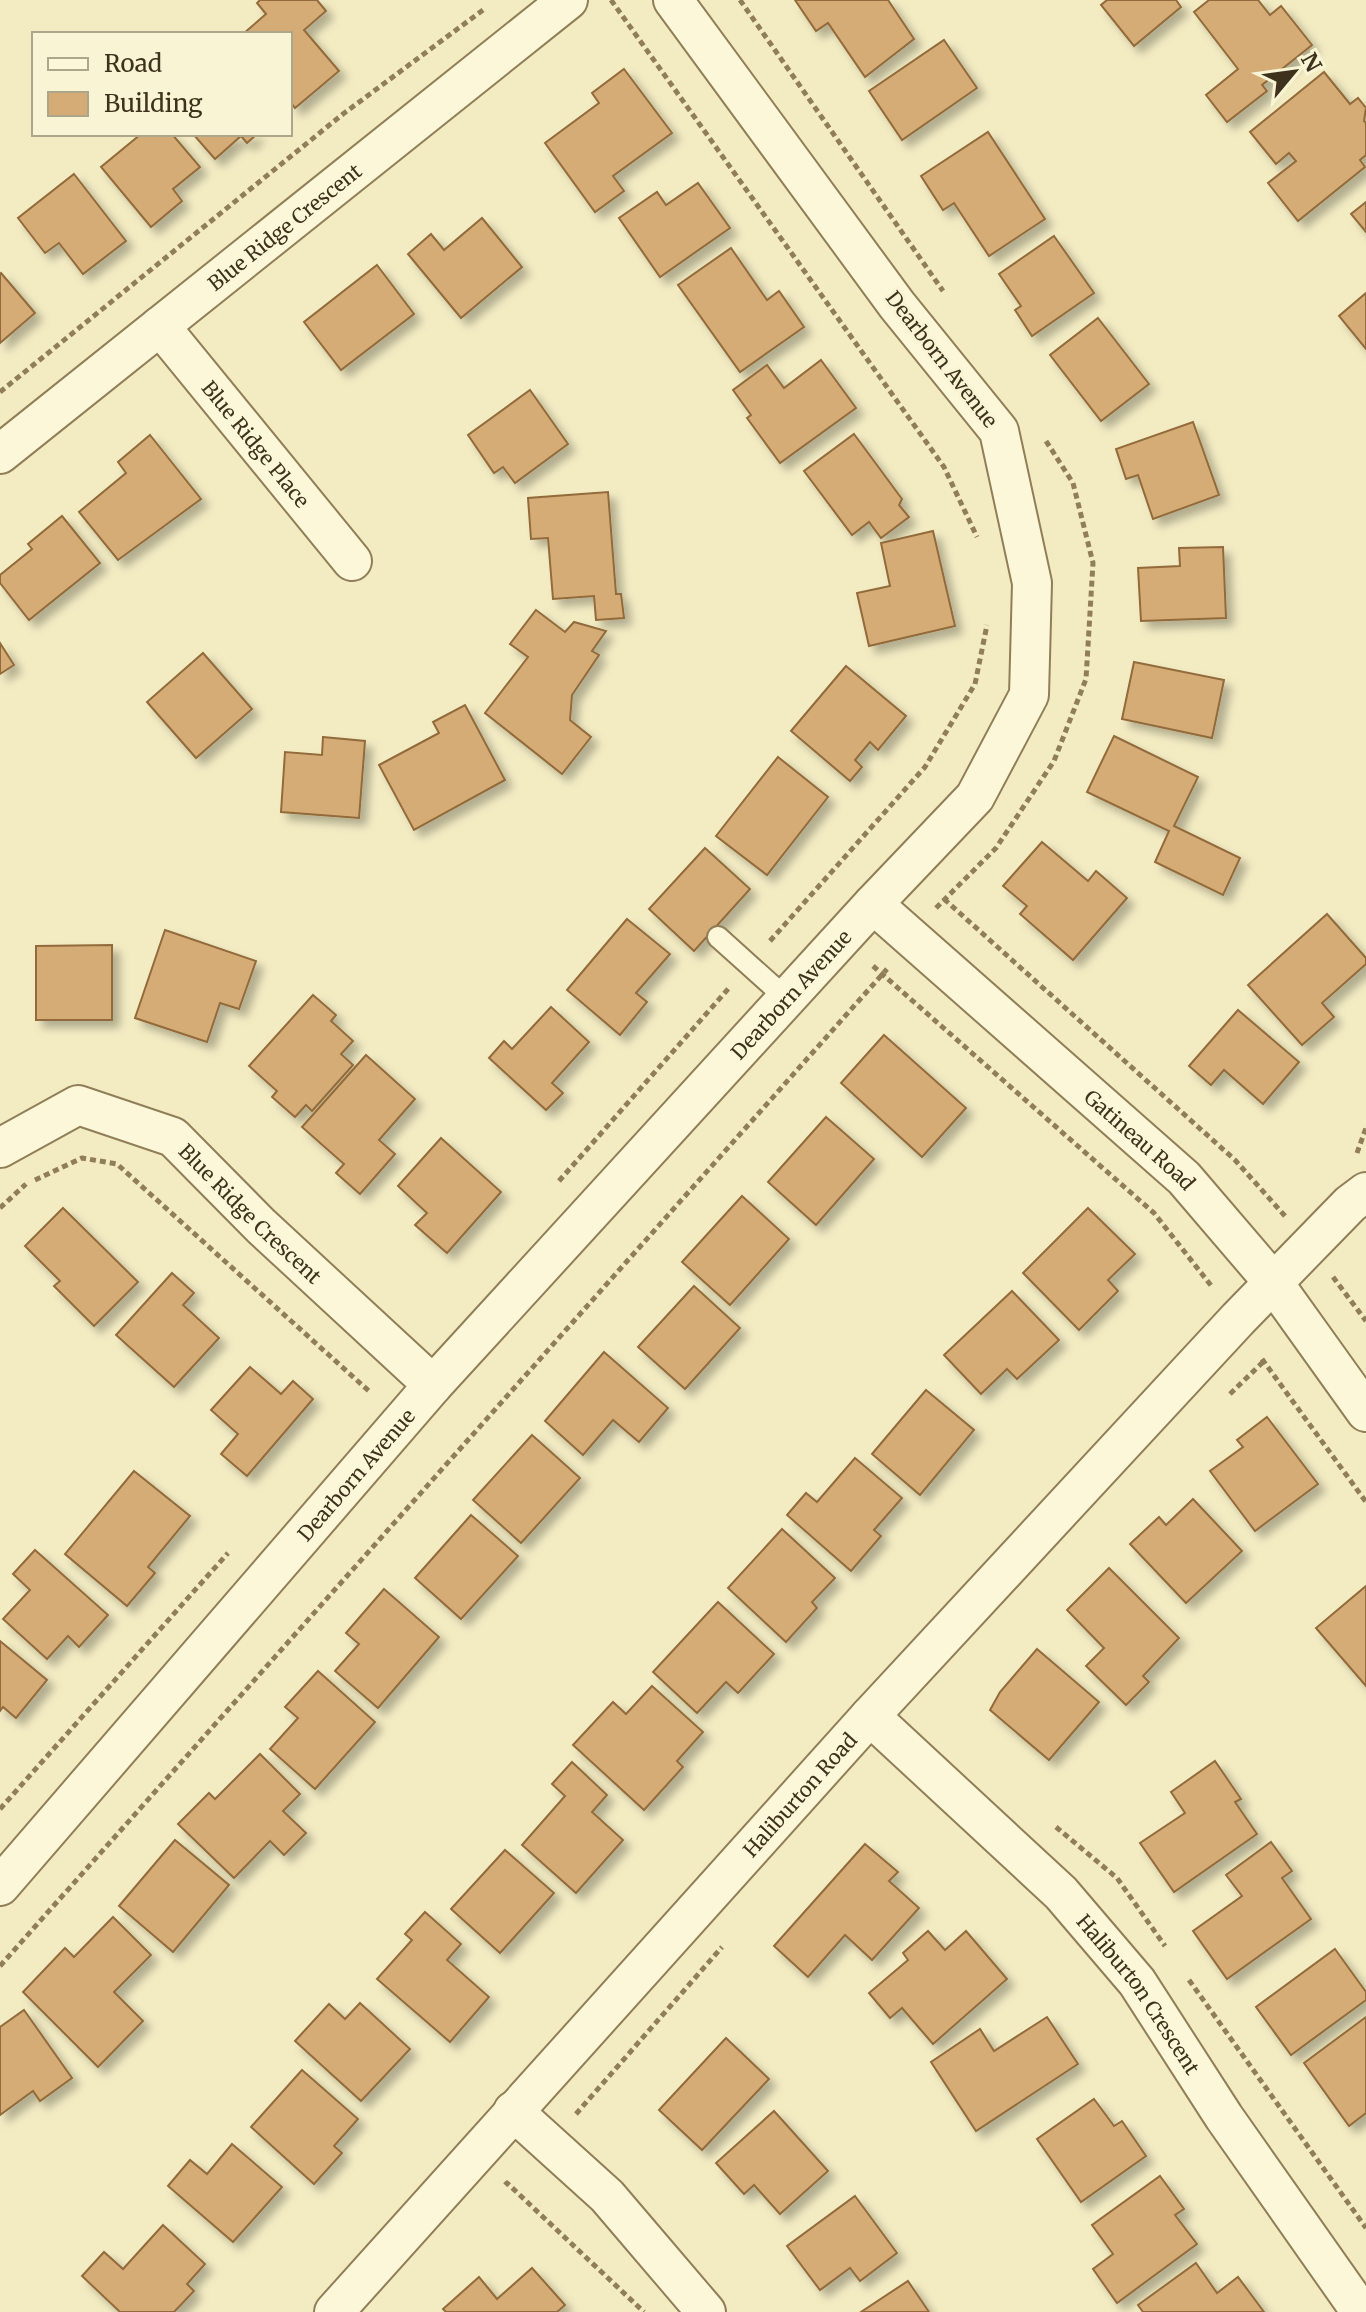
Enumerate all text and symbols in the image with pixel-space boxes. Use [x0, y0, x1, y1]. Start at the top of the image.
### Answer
legend [32, 32, 292, 136]
north arrow [1254, 32, 1334, 112]
text: Road [104, 48, 162, 79]
text: N [1295, 48, 1328, 77]
text: Building [104, 88, 203, 119]
street label: Blue Ridge Crescent [203, 158, 366, 296]
street label: Dearborn Avenue [881, 286, 1003, 432]
street label: Blue Ridge Place [197, 375, 315, 512]
street label: Dearborn Avenue [725, 924, 856, 1064]
street label: Gatineau Road [1079, 1084, 1201, 1195]
street label: Blue Ridge Crescent [174, 1138, 327, 1288]
street label: Dearborn Avenue [292, 1403, 420, 1546]
street label: Haliburton Road [737, 1727, 862, 1862]
street label: Haliburton Crescent [1072, 1909, 1206, 2079]

